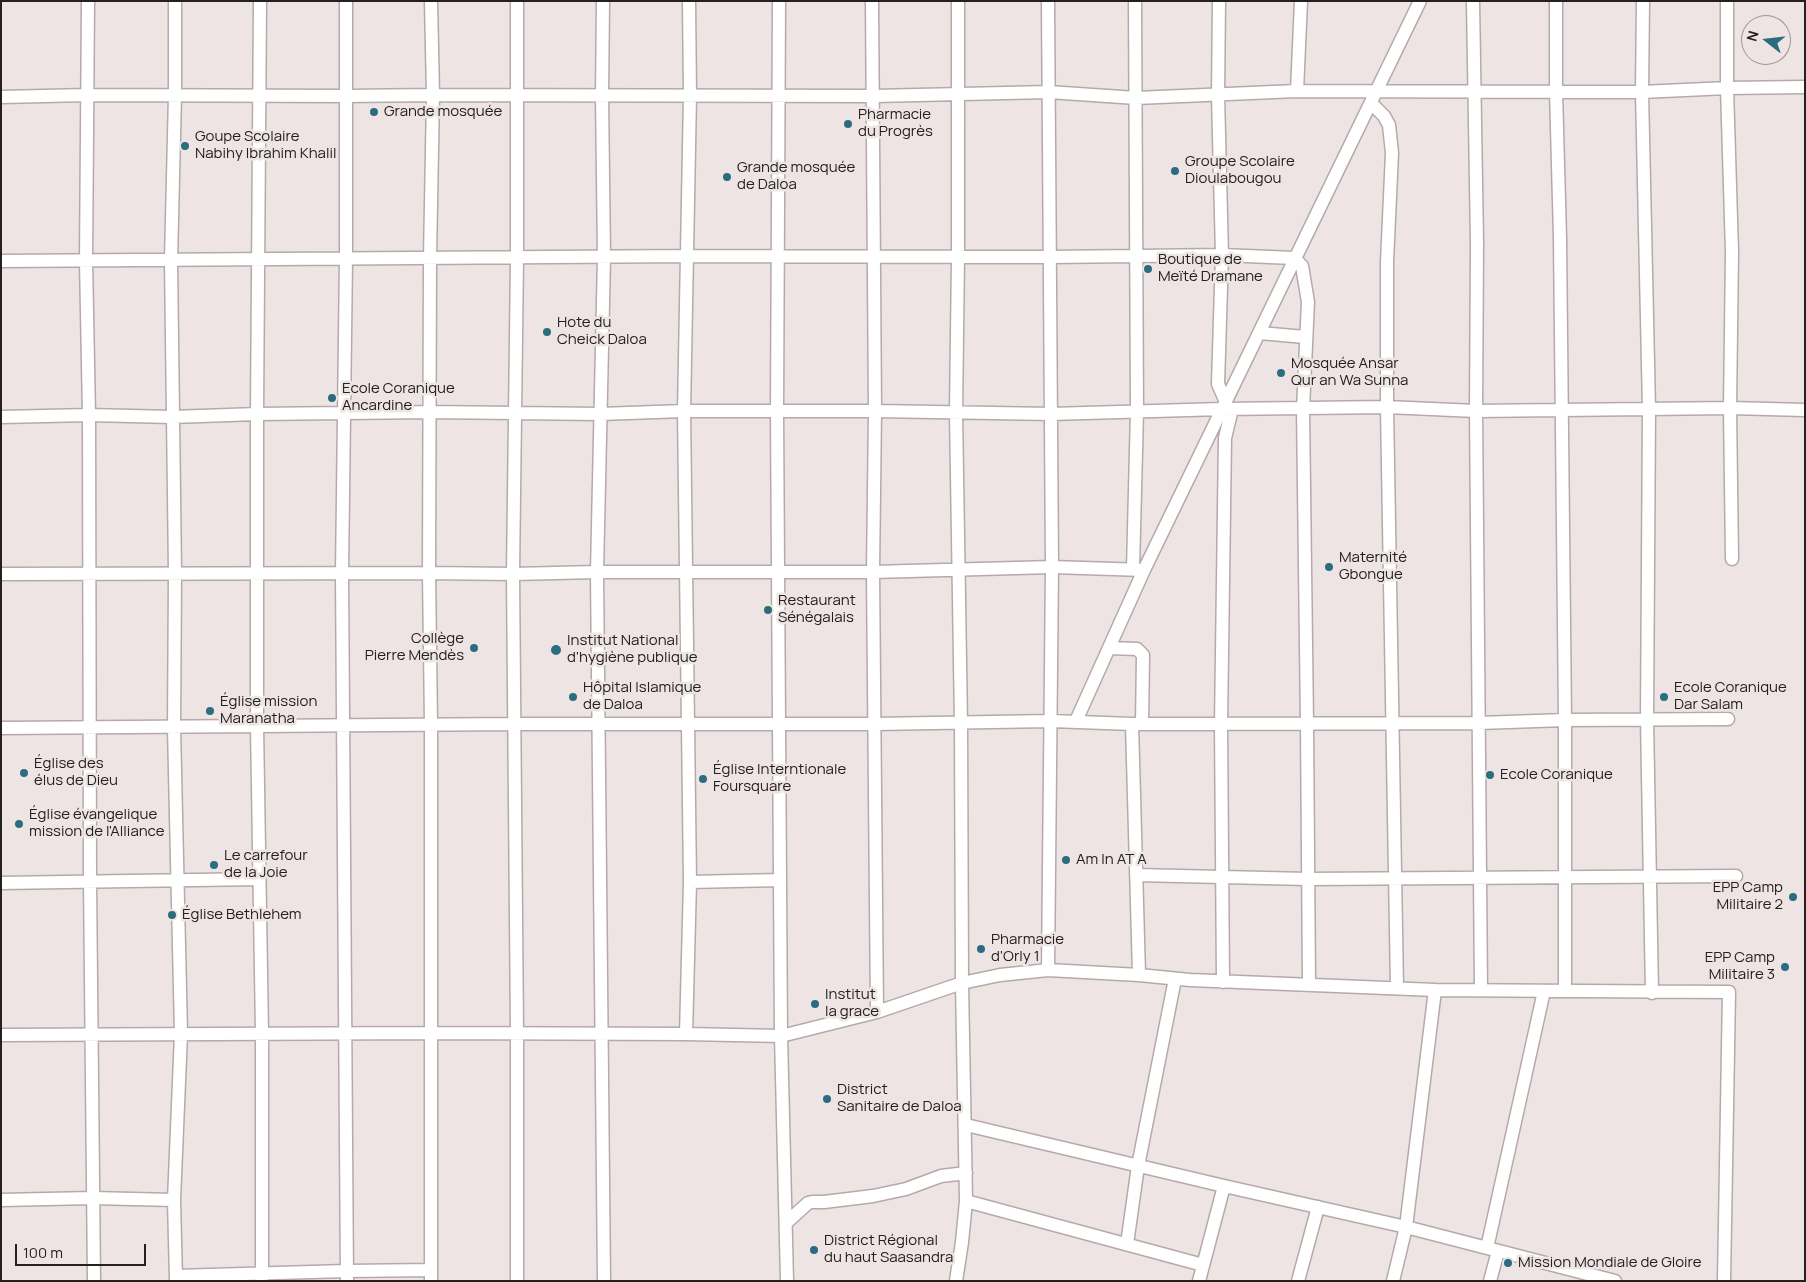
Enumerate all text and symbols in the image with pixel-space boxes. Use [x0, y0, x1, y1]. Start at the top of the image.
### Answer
north arrow [1741, 15, 1791, 65]
text: N [1742, 29, 1763, 43]
place label: Grande mosquée [384, 103, 502, 121]
marker: Grande mosquée [368, 106, 380, 118]
place label: Pharmacie du Progrès [858, 106, 933, 141]
marker: Pharmacie du Progrès [842, 118, 854, 130]
place label: Goupe Scolaire Nabihy Ibrahim Khalil [195, 128, 336, 163]
marker: Goupe Scolaire Nabihy Ibrahim Khalil [179, 140, 191, 152]
place label: Groupe Scolaire Dioulabougou [1185, 153, 1295, 188]
place label: Grande mosquée de Daloa [737, 159, 855, 194]
marker: Groupe Scolaire Dioulabougou [1169, 165, 1181, 177]
marker: Grande mosquée de Daloa [721, 171, 733, 183]
place label: Boutique de Meïté Dramane [1158, 251, 1263, 286]
marker: Boutique de Meïté Dramane [1142, 263, 1154, 275]
place label: Hote du Cheick Daloa [557, 314, 647, 349]
marker: Hote du Cheick Daloa [541, 326, 553, 338]
place label: Mosquée Ansar Qur an Wa Sunna [1291, 355, 1408, 390]
marker: Mosquée Ansar Qur an Wa Sunna [1275, 367, 1287, 379]
place label: Ecole Coranique Ancardine [342, 380, 455, 415]
marker: Ecole Coranique Ancardine [326, 392, 338, 404]
place label: Maternité Gbongue [1339, 549, 1407, 584]
marker: Maternité Gbongue [1323, 561, 1335, 573]
place label: Restaurant Sénégalais [778, 592, 856, 627]
marker: Restaurant Sénégalais [762, 604, 774, 616]
place label: Collège Pierre Mendès [365, 630, 464, 665]
place label: Institut National d'hygiène publique [567, 632, 698, 667]
marker: Collège Pierre Mendès [468, 642, 480, 654]
marker: Institut National d'hygiène publique [549, 643, 563, 657]
place label: Hôpital Islamique de Daloa [583, 679, 701, 714]
place label: Ecole Coranique Dar Salam [1674, 679, 1787, 714]
marker: Hôpital Islamique de Daloa [567, 691, 579, 703]
marker: Ecole Coranique Dar Salam [1658, 691, 1670, 703]
place label: Église mission Maranatha [220, 693, 317, 728]
marker: Église mission Maranatha [204, 705, 216, 717]
place label: Église des élus de Dieu [34, 755, 118, 790]
place label: Église Interntionale Foursquare [713, 761, 846, 796]
place label: Ecole Coranique [1500, 766, 1613, 784]
marker: Église des élus de Dieu [18, 767, 30, 779]
marker: Ecole Coranique [1484, 769, 1496, 781]
marker: Église Interntionale Foursquare [697, 773, 709, 785]
place label: Église évangelique mission de l'Alliance [29, 806, 164, 841]
marker: Église évangelique mission de l'Alliance [13, 818, 25, 830]
place label: Le carrefour de la Joie [224, 847, 308, 882]
place label: Am In AT A [1076, 851, 1147, 869]
marker: Am In AT A [1060, 854, 1072, 866]
marker: Le carrefour de la Joie [208, 859, 220, 871]
place label: EPP Camp Militaire 2 [1713, 879, 1783, 914]
marker: EPP Camp Militaire 2 [1787, 891, 1799, 903]
place label: Église Bethlehem [182, 906, 301, 924]
marker: Église Bethlehem [166, 909, 178, 921]
place label: Pharmacie d'Orly 1 [991, 931, 1064, 966]
marker: Pharmacie d'Orly 1 [975, 943, 987, 955]
place label: EPP Camp Militaire 3 [1705, 949, 1775, 984]
marker: EPP Camp Militaire 3 [1779, 961, 1791, 973]
place label: Institut la grace [825, 986, 879, 1021]
marker: Institut la grace [809, 998, 821, 1010]
place label: District Sanitaire de Daloa [837, 1081, 962, 1116]
marker: District Sanitaire de Daloa [821, 1093, 833, 1105]
place label: District Régional du haut Saasandra [824, 1232, 953, 1267]
scale bar [18, 1234, 149, 1266]
text: 100 m [23, 1242, 63, 1263]
marker: District Régional du haut Saasandra [808, 1244, 820, 1256]
place label: Mission Mondiale de Gloire [1518, 1254, 1702, 1272]
marker: Mission Mondiale de Gloire [1502, 1257, 1514, 1269]

